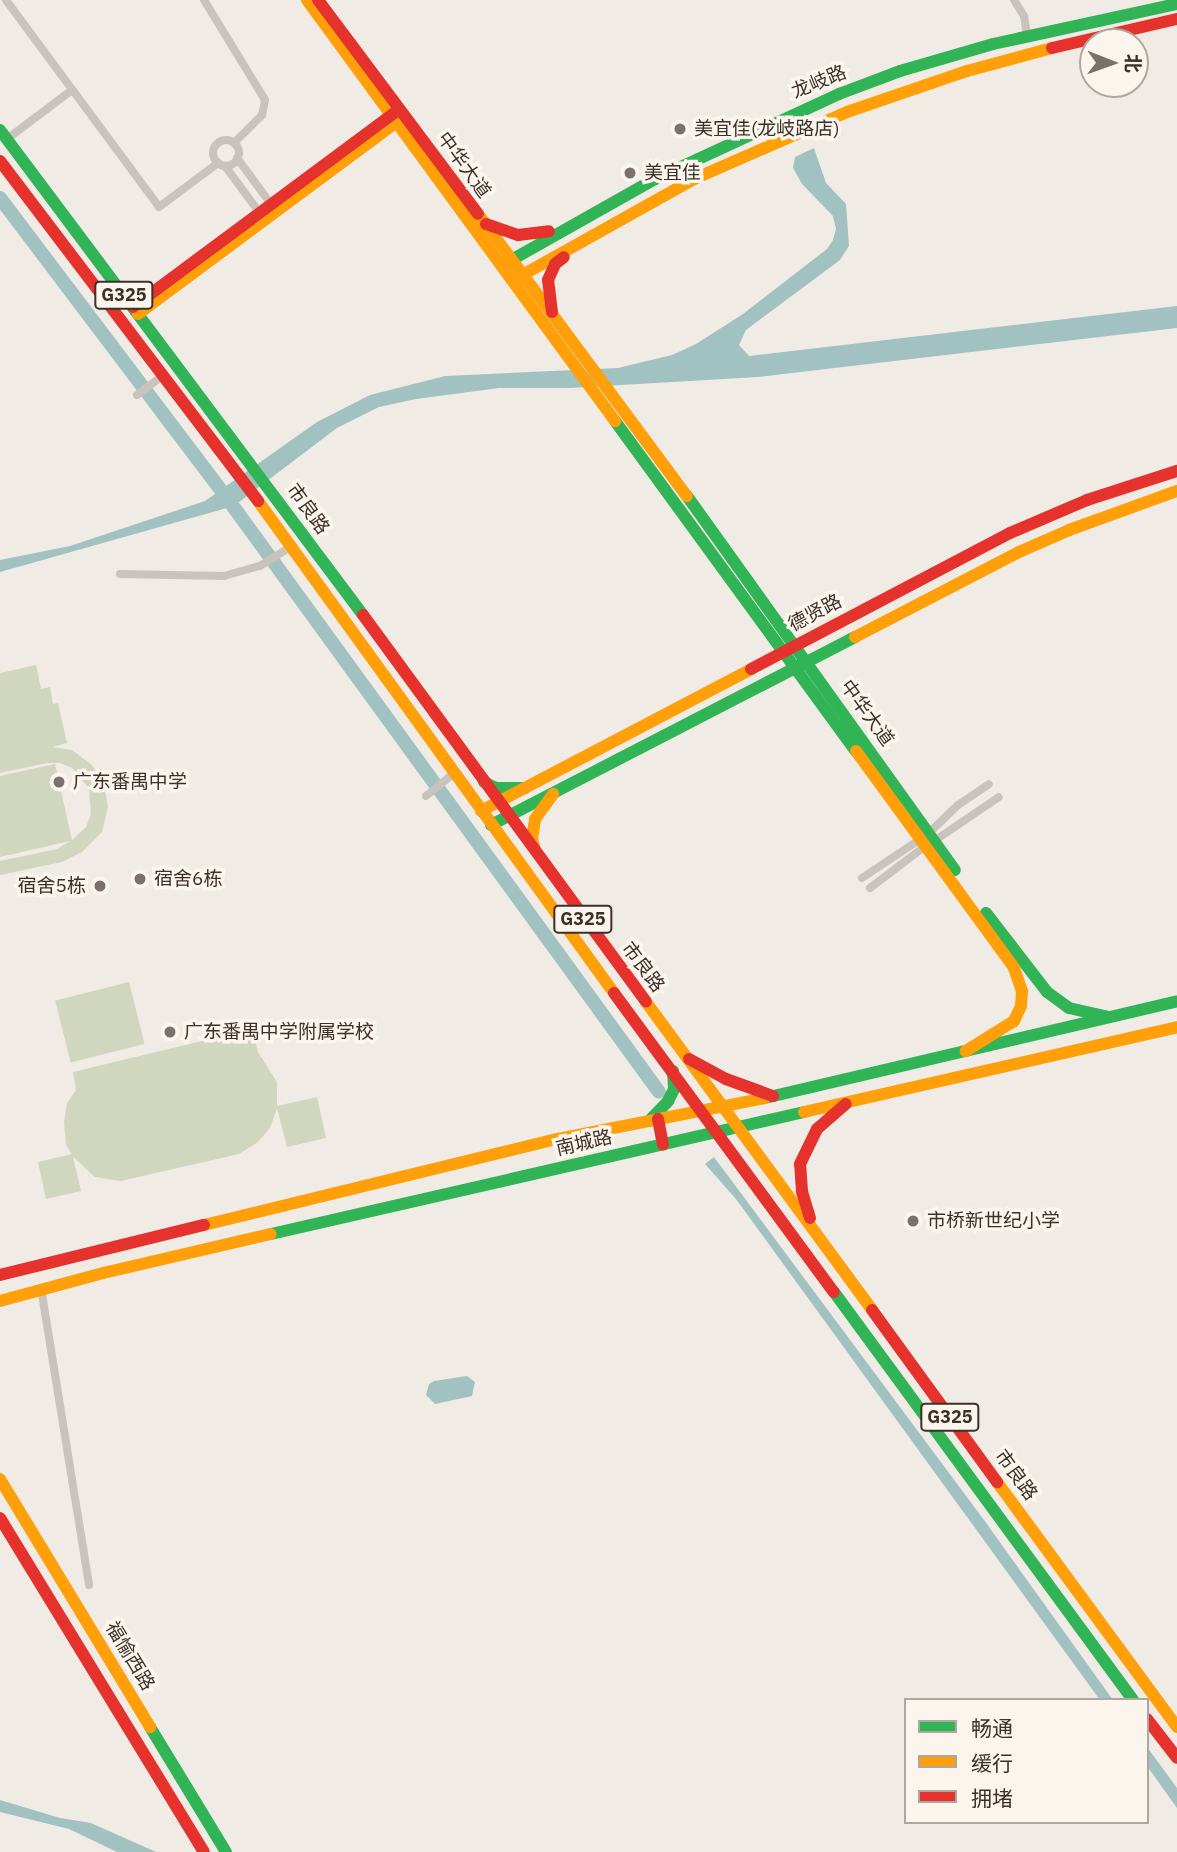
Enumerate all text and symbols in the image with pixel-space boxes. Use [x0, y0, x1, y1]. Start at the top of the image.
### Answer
north arrow [1079, 28, 1149, 98]
text: 北 [1121, 54, 1145, 73]
street label: 龙岐路 [788, 61, 850, 103]
place label: 美宜佳(龙岐路店) [694, 118, 840, 140]
marker: 美宜佳(龙岐路店) [672, 121, 688, 137]
street label: 中华大道 [432, 128, 496, 202]
place label: 美宜佳 [644, 162, 701, 184]
marker: 美宜佳 [622, 165, 638, 181]
road number: G325 [94, 281, 154, 310]
street label: 市良路 [282, 479, 334, 539]
street label: 德贤路 [784, 590, 846, 636]
street label: 中华大道 [835, 676, 899, 750]
place label: 广东番禺中学 [73, 771, 187, 793]
marker: 广东番禺中学 [51, 774, 67, 790]
place label: 宿舍6栋 [154, 868, 222, 890]
marker: 宿舍6栋 [132, 871, 148, 887]
place label: 宿舍5栋 [18, 875, 86, 897]
marker: 宿舍5栋 [92, 878, 108, 894]
road number: G325 [553, 904, 613, 934]
street label: 市良路 [617, 937, 669, 997]
place label: 广东番禺中学附属学校 [184, 1021, 374, 1043]
marker: 广东番禺中学附属学校 [162, 1024, 178, 1040]
street label: 南城路 [554, 1125, 614, 1161]
place label: 市桥新世纪小学 [927, 1210, 1060, 1232]
marker: 市桥新世纪小学 [905, 1213, 921, 1229]
road number: G325 [920, 1402, 980, 1432]
street label: 市良路 [990, 1445, 1042, 1505]
street label: 福愉西路 [101, 1618, 159, 1694]
legend [904, 1698, 1149, 1824]
text: 畅通 [971, 1714, 1013, 1742]
text: 缓行 [971, 1749, 1013, 1777]
text: 拥堵 [971, 1784, 1013, 1812]

